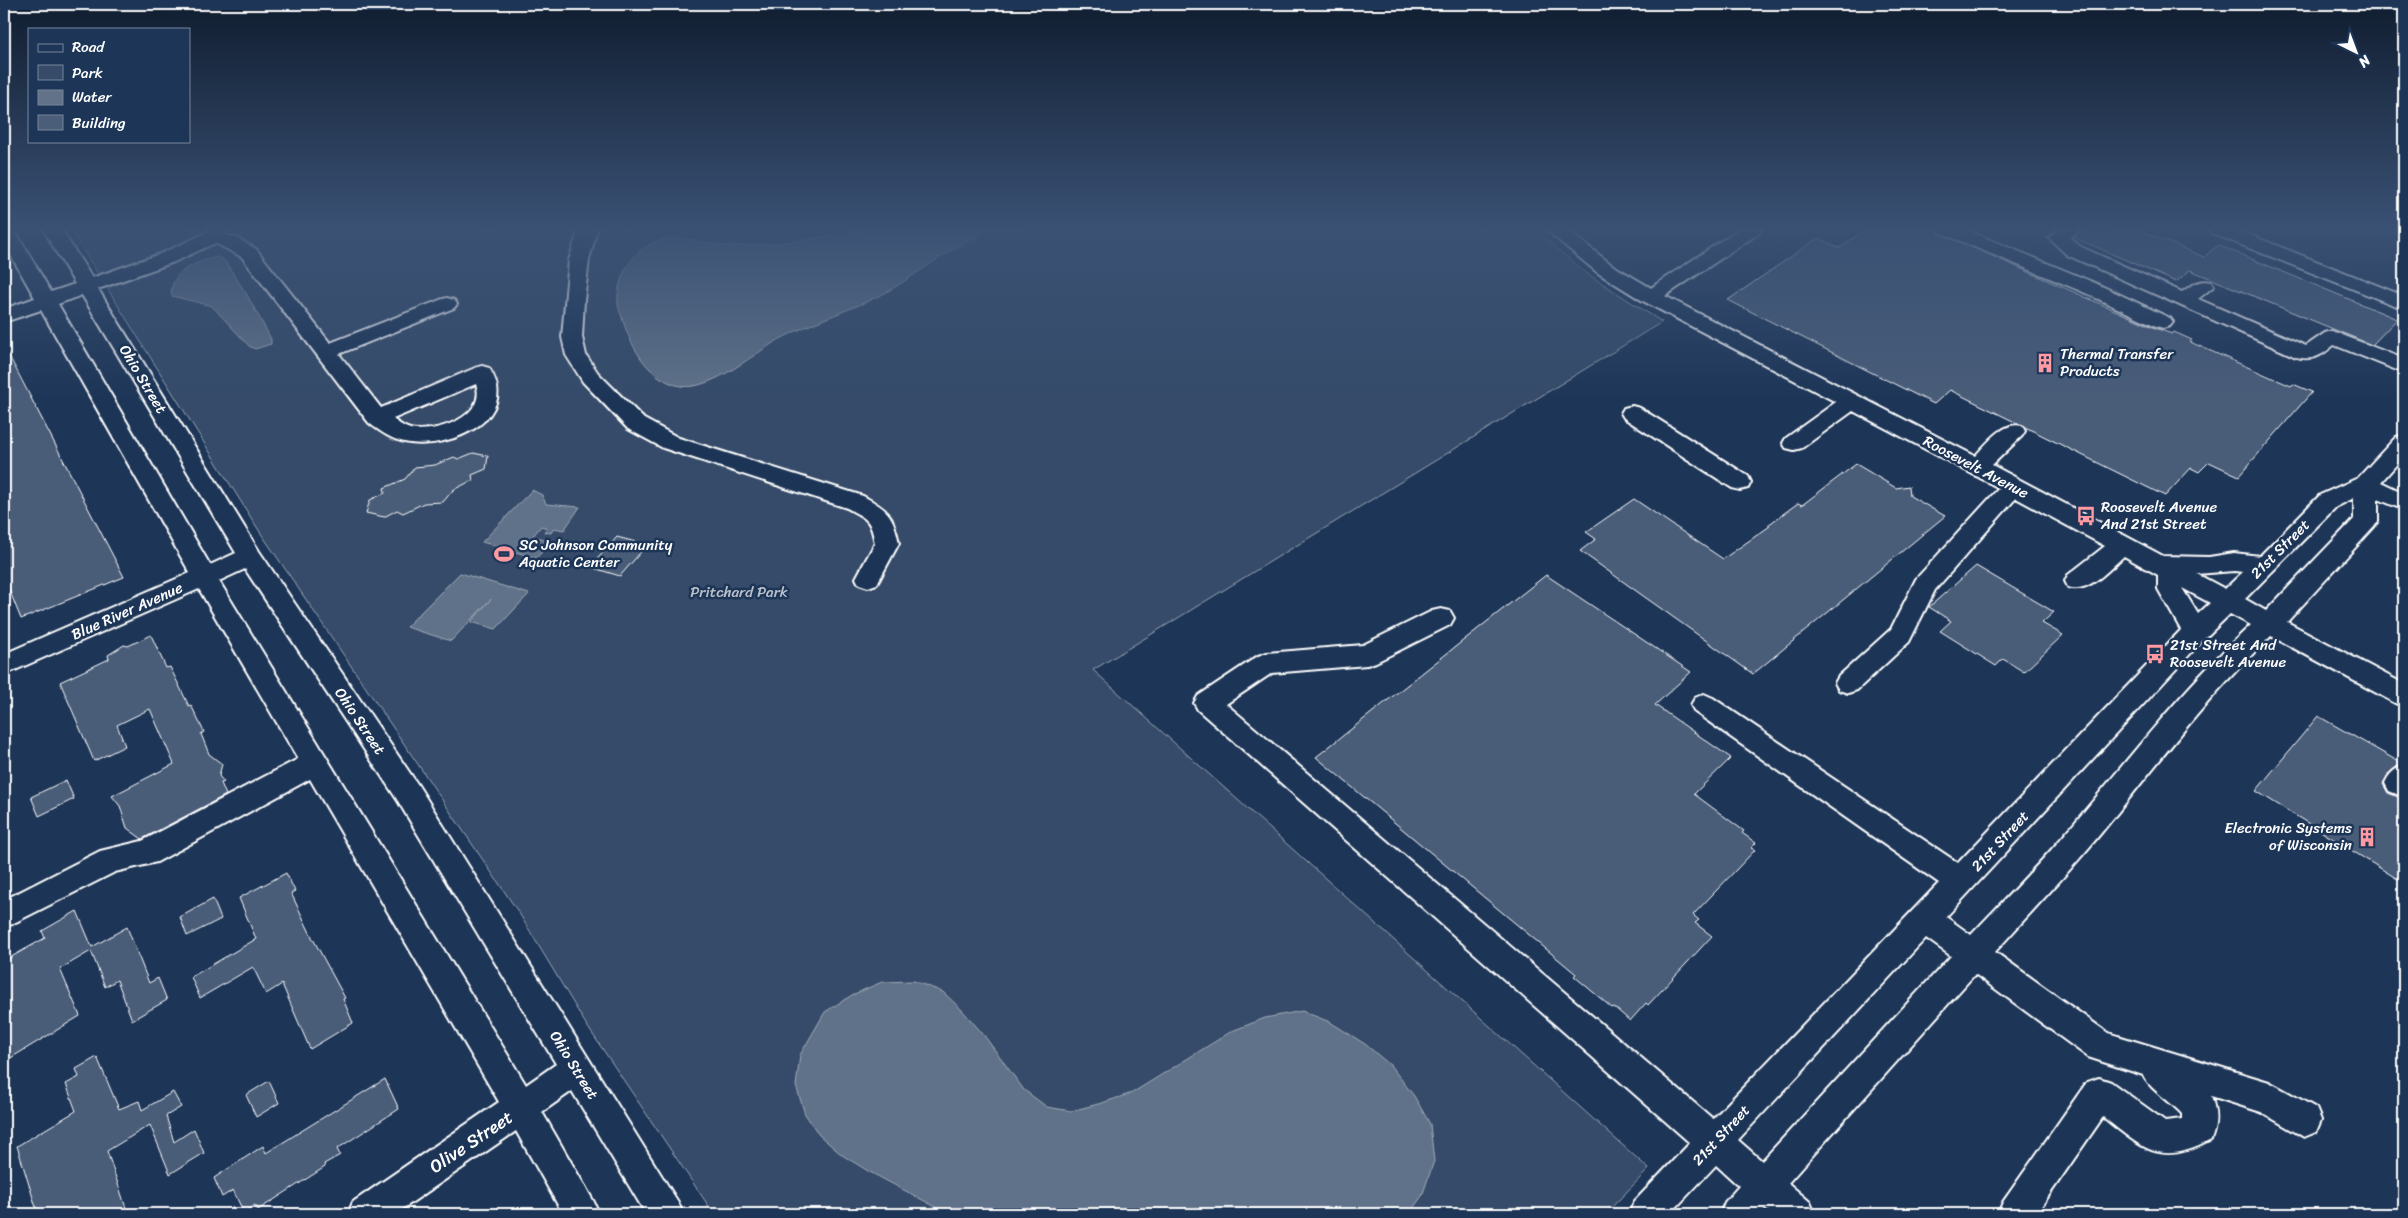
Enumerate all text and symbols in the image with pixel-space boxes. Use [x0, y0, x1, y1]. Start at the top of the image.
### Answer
legend [28, 28, 190, 142]
north arrow [2330, 28, 2380, 78]
text: Road [72, 34, 105, 60]
text: N [2352, 48, 2377, 74]
text: Park [72, 60, 103, 86]
text: Water [72, 84, 112, 110]
text: Building [72, 110, 126, 136]
street label: Ohio Street [112, 339, 174, 419]
place label: Thermal Transfer Products [2060, 341, 2174, 384]
building icon: Thermal Transfer Products [2034, 352, 2056, 374]
street label: Roosevelt Avenue [1919, 428, 2034, 506]
place label: Roosevelt Avenue And 21st Street [2100, 494, 2218, 537]
bus stop icon: Roosevelt Avenue And 21st Street [2075, 505, 2097, 527]
street label: 21st Street [2244, 513, 2316, 585]
place label: SC Johnson Community Aquatic Center [518, 532, 673, 575]
sports icon: SC Johnson Community Aquatic Center [493, 543, 515, 565]
street label: Blue River Avenue [67, 575, 187, 647]
park label: Pritchard Park [690, 579, 788, 605]
place label: 21st Street And Roosevelt Avenue [2170, 632, 2287, 675]
bus stop icon: 21st Street And Roosevelt Avenue [2144, 643, 2166, 665]
street label: Ohio Street [328, 682, 393, 760]
street label: 21st Street [1965, 804, 2036, 878]
place label: Electronic Systems of Wisconsin [2224, 815, 2352, 858]
building icon: Electronic Systems of Wisconsin [2356, 826, 2378, 848]
street label: Ohio Street [543, 1026, 606, 1105]
street label: 21st Street [1686, 1098, 1757, 1172]
street label: Olive Street [422, 1102, 520, 1182]

